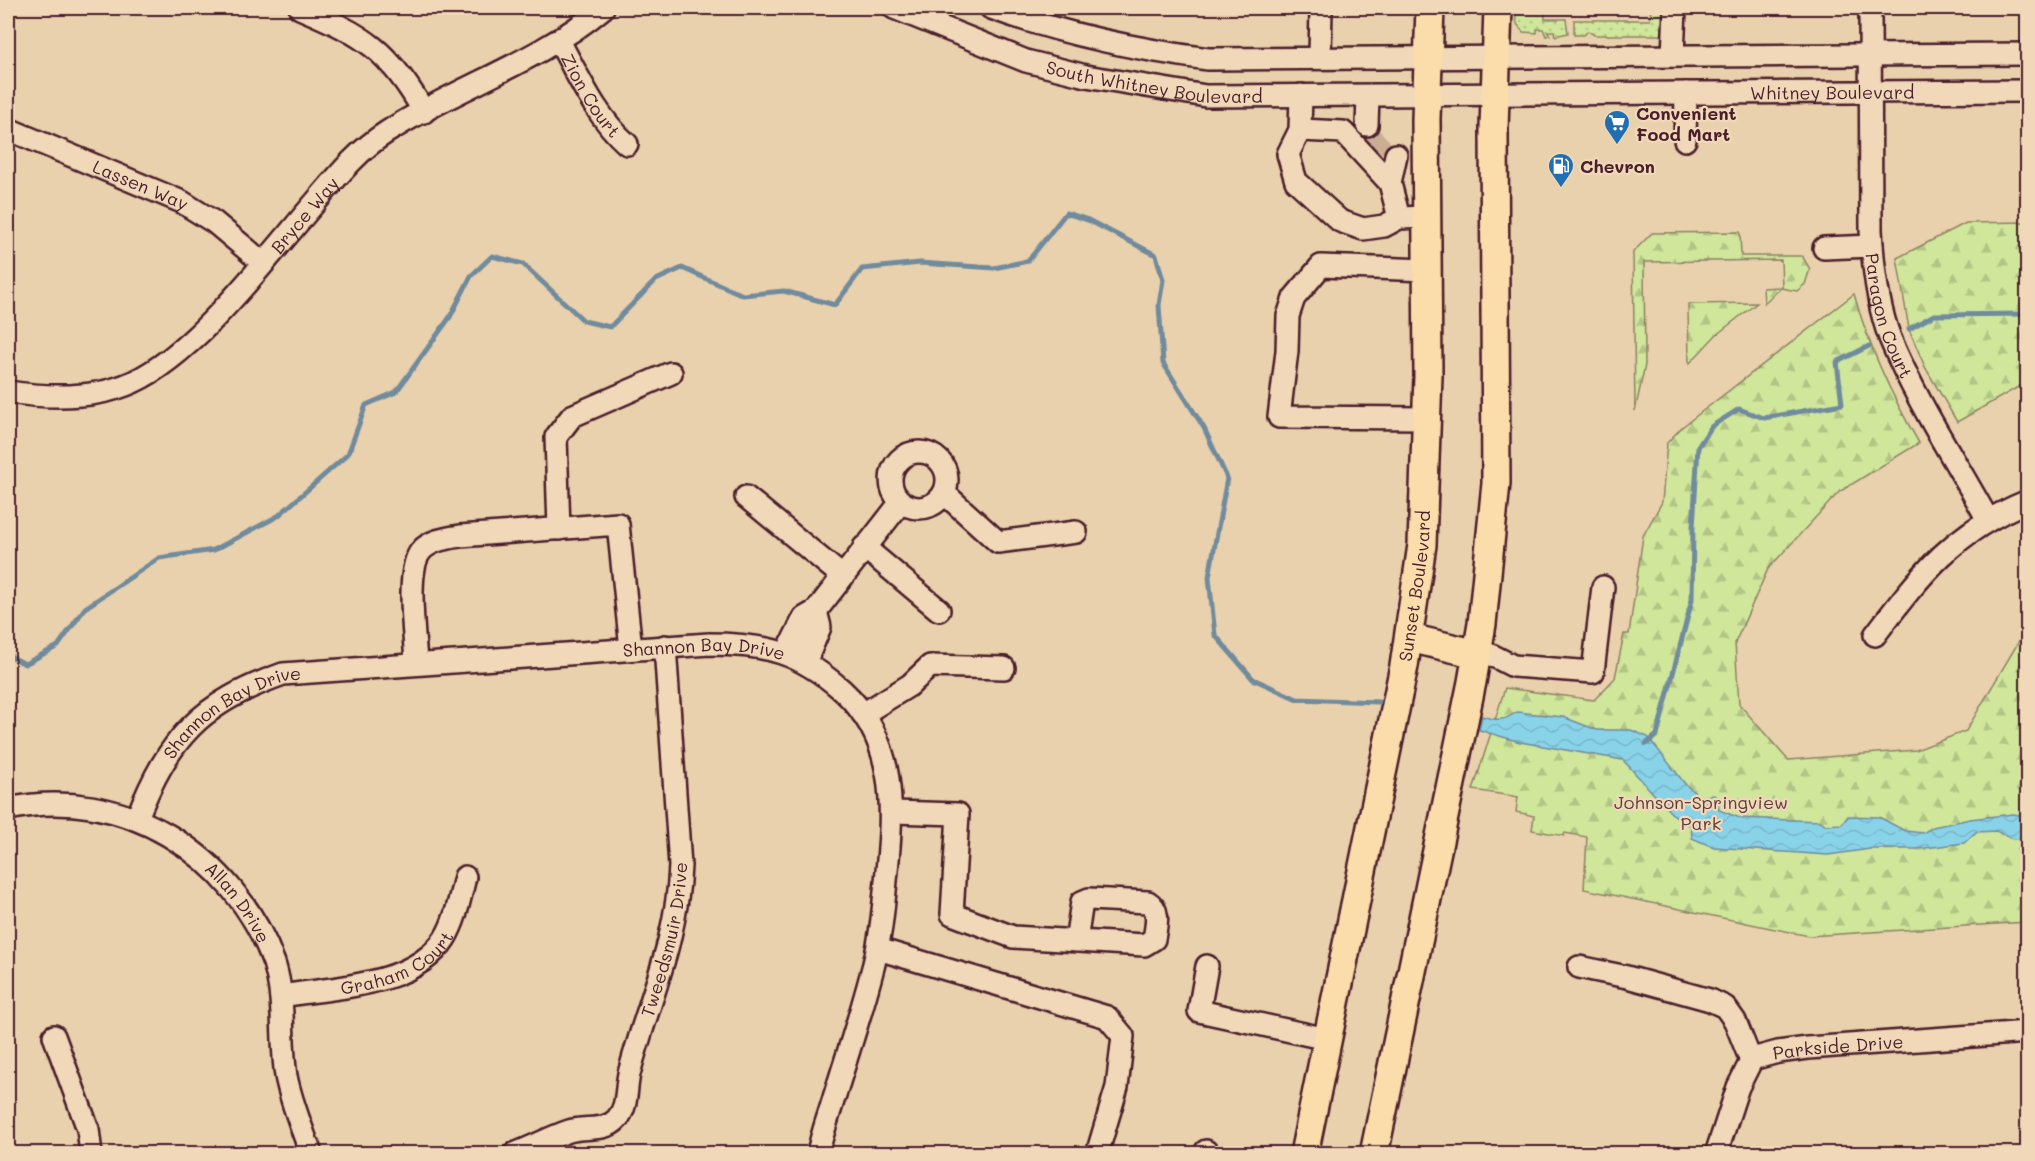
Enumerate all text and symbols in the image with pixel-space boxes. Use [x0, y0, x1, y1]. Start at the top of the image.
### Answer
street label: Zion Court [556, 49, 626, 142]
street label: South Whitney Boulevard [1044, 55, 1263, 108]
street label: Whitney Boulevard [1750, 80, 1914, 105]
place label: Convenient Food Mart [1636, 101, 1737, 146]
supermarket icon: Convenient Food Mart [1602, 108, 1632, 146]
fuel station icon: Chevron [1546, 151, 1576, 189]
street label: Lassen Way [89, 154, 194, 215]
place label: Chevron [1580, 154, 1655, 178]
street label: Bryce Way [265, 172, 344, 259]
street label: Paragon Court [1861, 252, 1919, 382]
street label: Sunset Boulevard [1393, 510, 1435, 663]
street label: Shannon Bay Drive [622, 632, 788, 665]
street label: Shannon Bay Drive [157, 661, 302, 763]
park label: Johnson-Springview Park [1614, 790, 1788, 835]
street label: Allan Drive [200, 856, 276, 947]
street label: Tweedsmuir Drive [635, 862, 692, 1020]
street label: Graham Court [339, 927, 459, 1000]
street label: Parkside Drive [1771, 1029, 1904, 1065]

